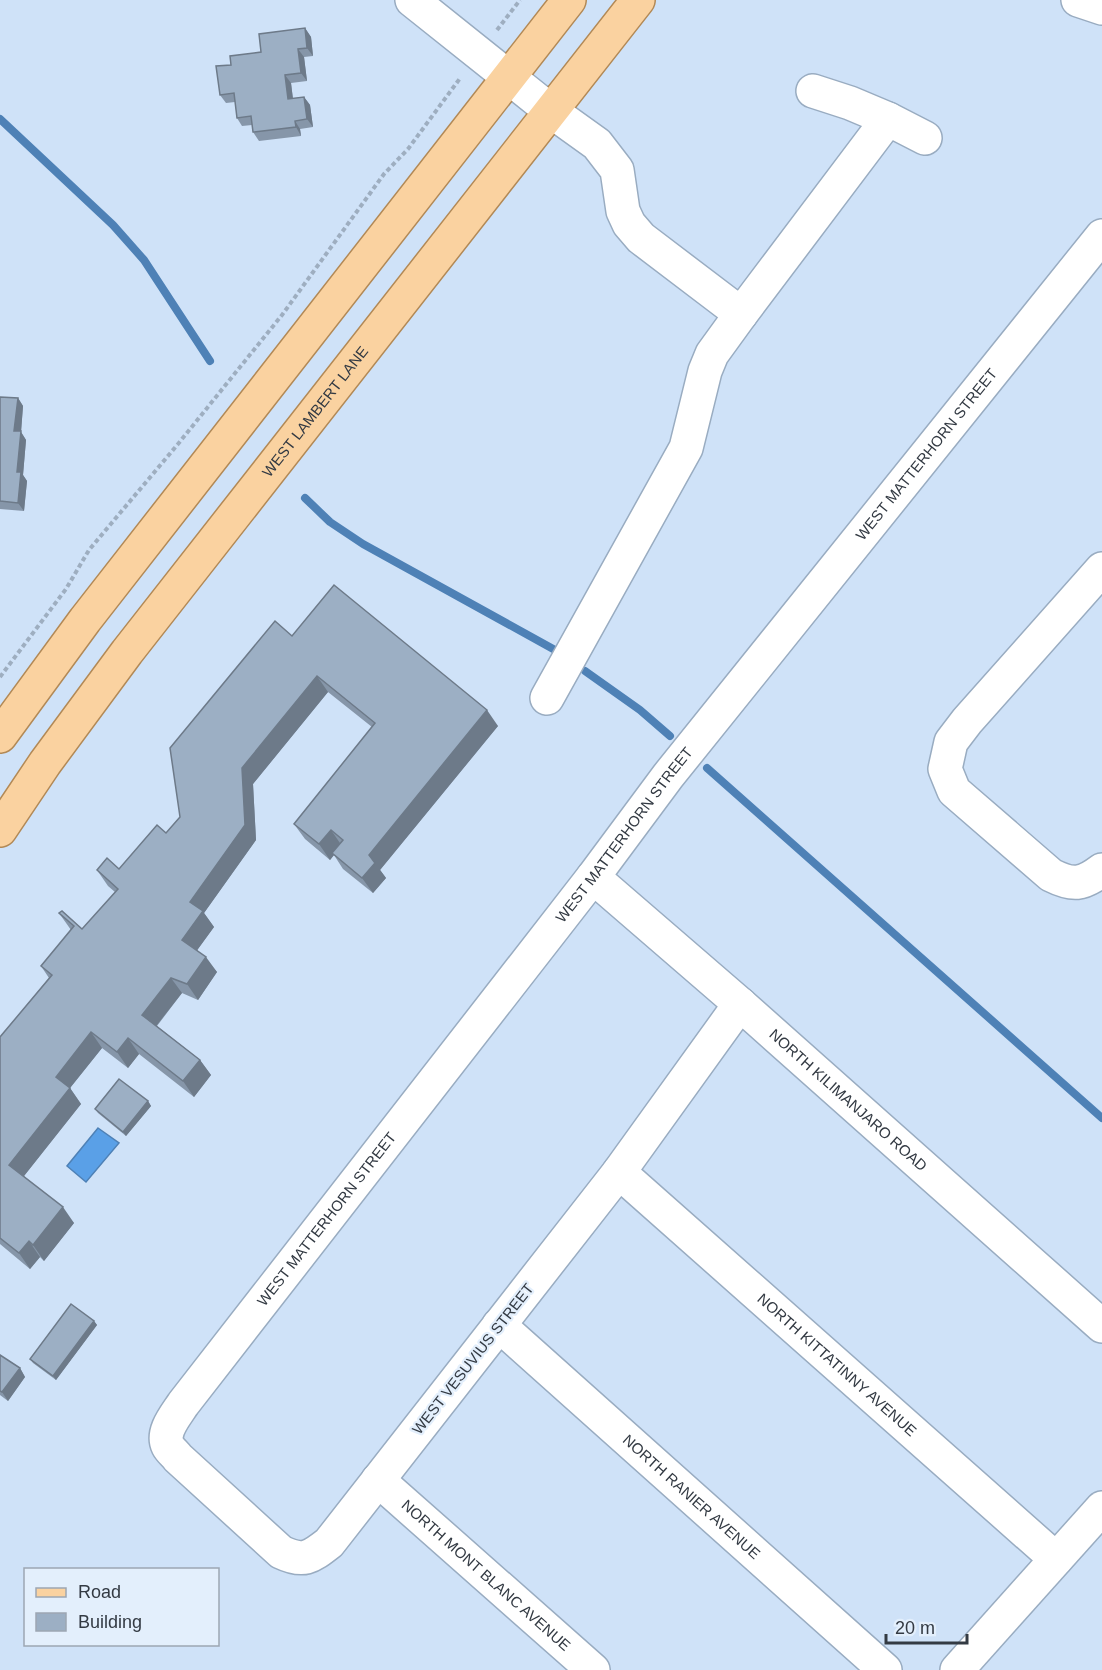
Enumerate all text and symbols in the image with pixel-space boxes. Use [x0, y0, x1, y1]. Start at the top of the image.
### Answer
street label: WEST LAMBERT LANE [259, 343, 371, 480]
street label: WEST MATTERHORN STREET [852, 365, 1000, 543]
street label: WEST MATTERHORN STREET [552, 744, 696, 926]
street label: NORTH KILIMANJARO ROAD [766, 1025, 931, 1174]
street label: WEST MATTERHORN STREET [254, 1129, 399, 1309]
street label: WEST VESUVIUS STREET [409, 1280, 537, 1437]
street label: NORTH KITTATINNY AVENUE [754, 1290, 920, 1439]
street label: NORTH RANIER AVENUE [620, 1431, 764, 1562]
street label: NORTH MONT BLANC AVENUE [398, 1496, 574, 1654]
legend [24, 1568, 219, 1646]
text: Road [78, 1582, 121, 1602]
scale bar [886, 1607, 967, 1645]
text: Building [78, 1612, 142, 1632]
text: 20 m [895, 1618, 935, 1638]

